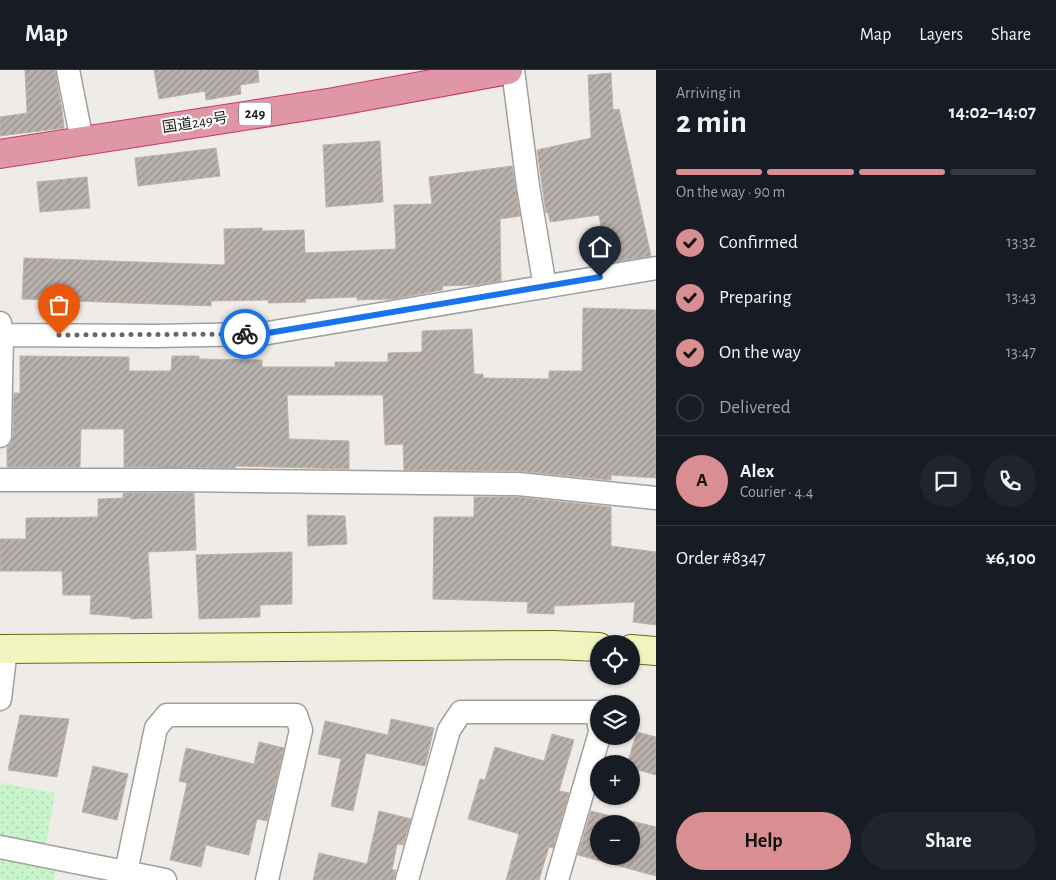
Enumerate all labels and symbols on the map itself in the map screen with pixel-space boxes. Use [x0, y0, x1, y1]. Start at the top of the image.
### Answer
road number: 249 [239, 103, 271, 126]
street label: 国道249号 [161, 109, 229, 136]
pin [579, 226, 621, 277]
pin [38, 284, 80, 335]
courier [220, 309, 270, 359]

